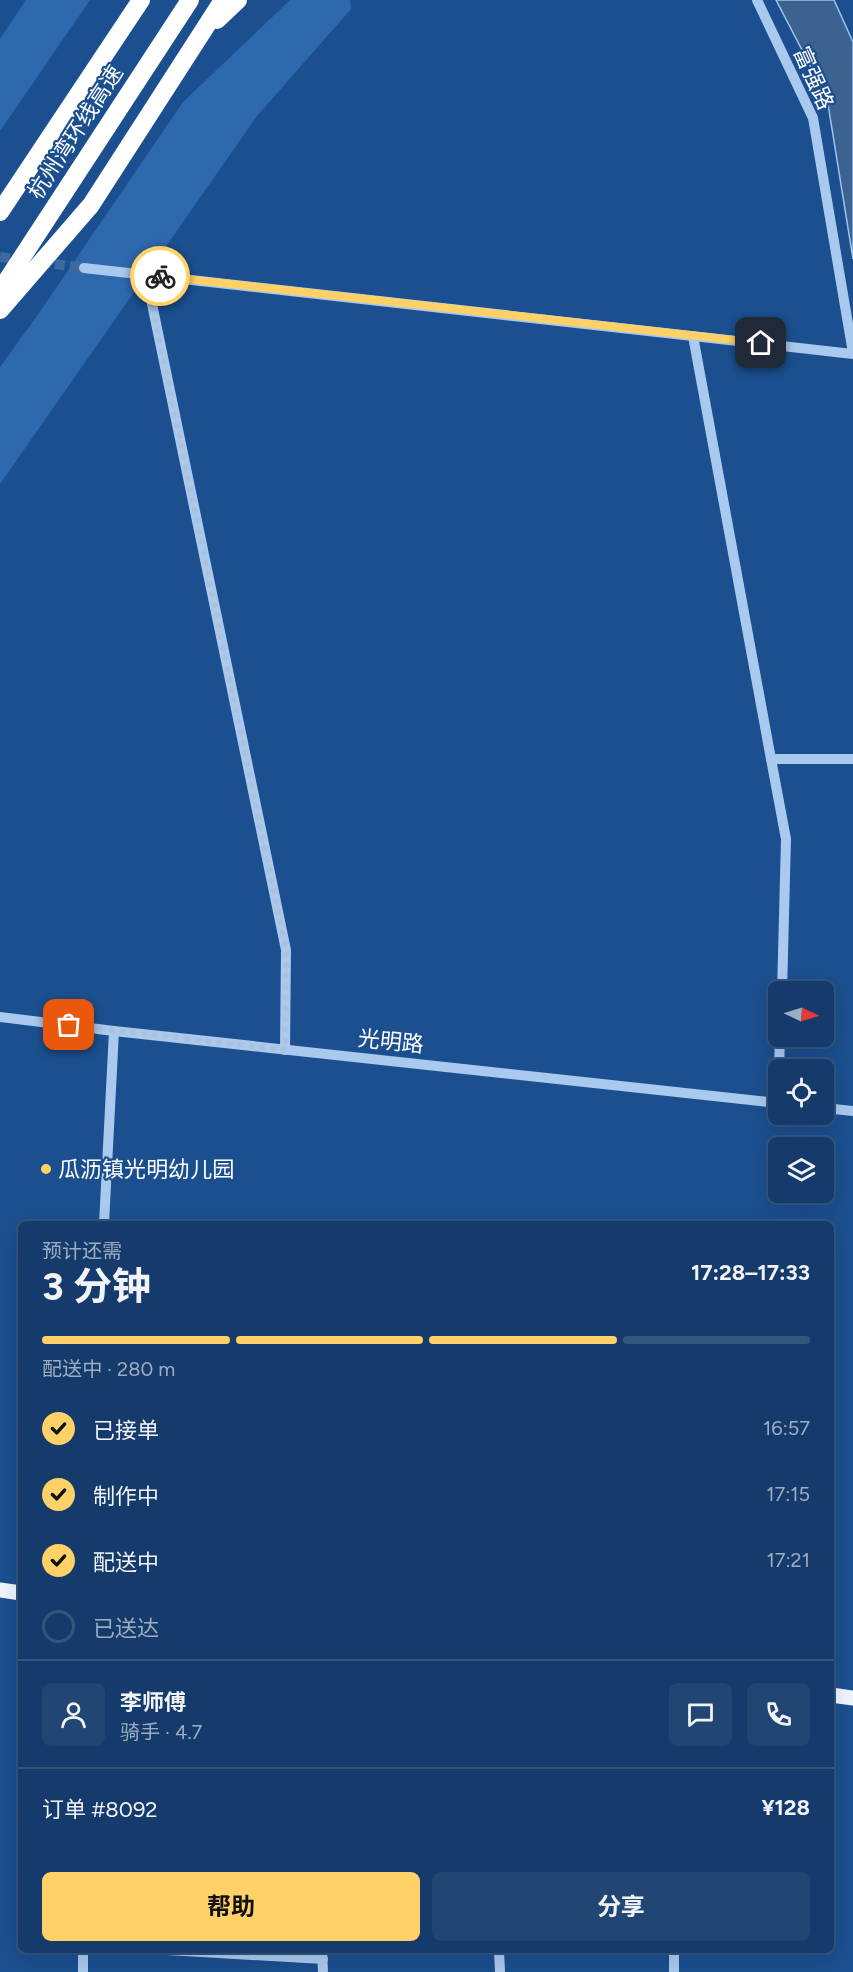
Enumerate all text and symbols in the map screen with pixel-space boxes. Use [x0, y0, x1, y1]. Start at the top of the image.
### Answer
street label: 富强路 [788, 43, 839, 114]
street label: 杭州湾环线高速 [22, 60, 129, 204]
courier [130, 246, 190, 306]
icon: bike [144, 260, 177, 293]
pin [735, 317, 786, 368]
icon: home [744, 326, 777, 359]
north arrow [768, 981, 834, 1047]
map controls [768, 981, 834, 1203]
pin [43, 999, 94, 1050]
icon: bag [52, 1008, 85, 1041]
street label: 光明路 [357, 1025, 425, 1058]
button: locate [768, 1059, 834, 1125]
button: layers [768, 1137, 834, 1203]
place label: 瓜沥镇光明幼儿园 [58, 1156, 234, 1183]
marker: 瓜沥镇光明幼儿园 [39, 1162, 53, 1176]
text: 预计还需 [42, 1239, 122, 1263]
text: 17:28–17:33 [691, 1259, 810, 1286]
text: 3 分钟 [42, 1263, 151, 1310]
text: 配送中 · 280 m [42, 1357, 175, 1381]
icon: check [42, 1412, 75, 1445]
text: 16:57 [763, 1416, 810, 1440]
text: 已接单 [93, 1417, 159, 1444]
icon: check [42, 1478, 75, 1511]
text: 17:15 [766, 1482, 810, 1506]
text: 制作中 [93, 1483, 159, 1510]
icon: check [42, 1544, 75, 1577]
text: 17:21 [767, 1548, 810, 1572]
text: 配送中 [93, 1549, 159, 1576]
text: 已送达 [93, 1615, 159, 1642]
button: person [42, 1683, 105, 1746]
button: chat [669, 1683, 732, 1746]
button: phone [747, 1683, 810, 1746]
text: 李师傅 [120, 1689, 186, 1716]
text: 骑手 · 4.7 [120, 1720, 202, 1744]
text: ¥128 [761, 1794, 810, 1821]
text: 订单 #8092 [42, 1796, 158, 1823]
button: 帮助 [42, 1872, 420, 1941]
button: 分享 [432, 1872, 810, 1941]

